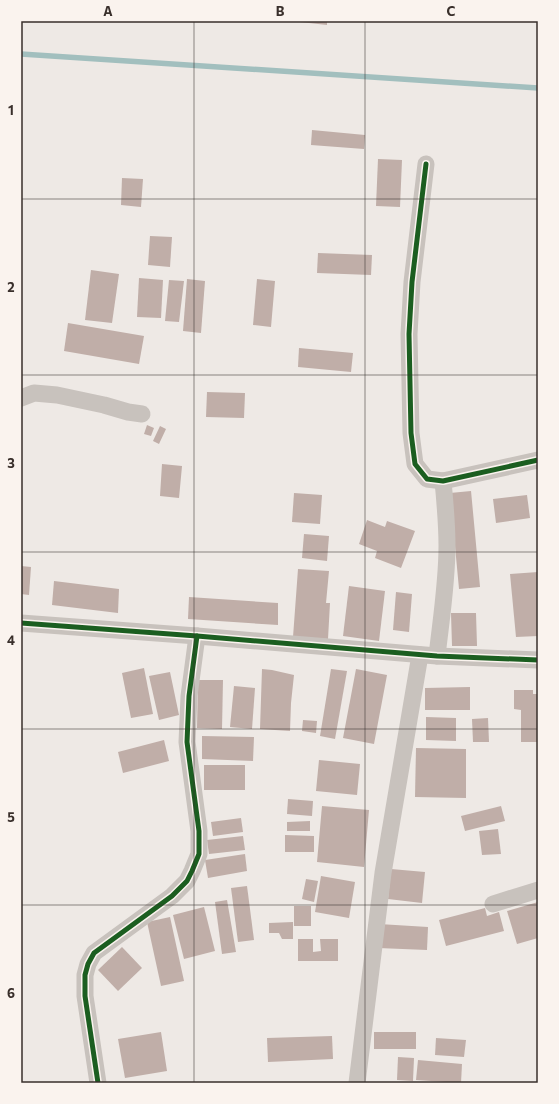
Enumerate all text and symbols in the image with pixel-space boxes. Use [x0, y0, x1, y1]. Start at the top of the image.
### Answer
text: A [103, 3, 113, 19]
text: B [276, 3, 285, 19]
text: C [447, 3, 456, 19]
text: 1 [8, 102, 14, 118]
text: 2 [7, 279, 15, 295]
text: 3 [7, 455, 15, 471]
text: 4 [7, 632, 15, 648]
text: 5 [7, 809, 15, 825]
text: 6 [7, 985, 15, 1001]

